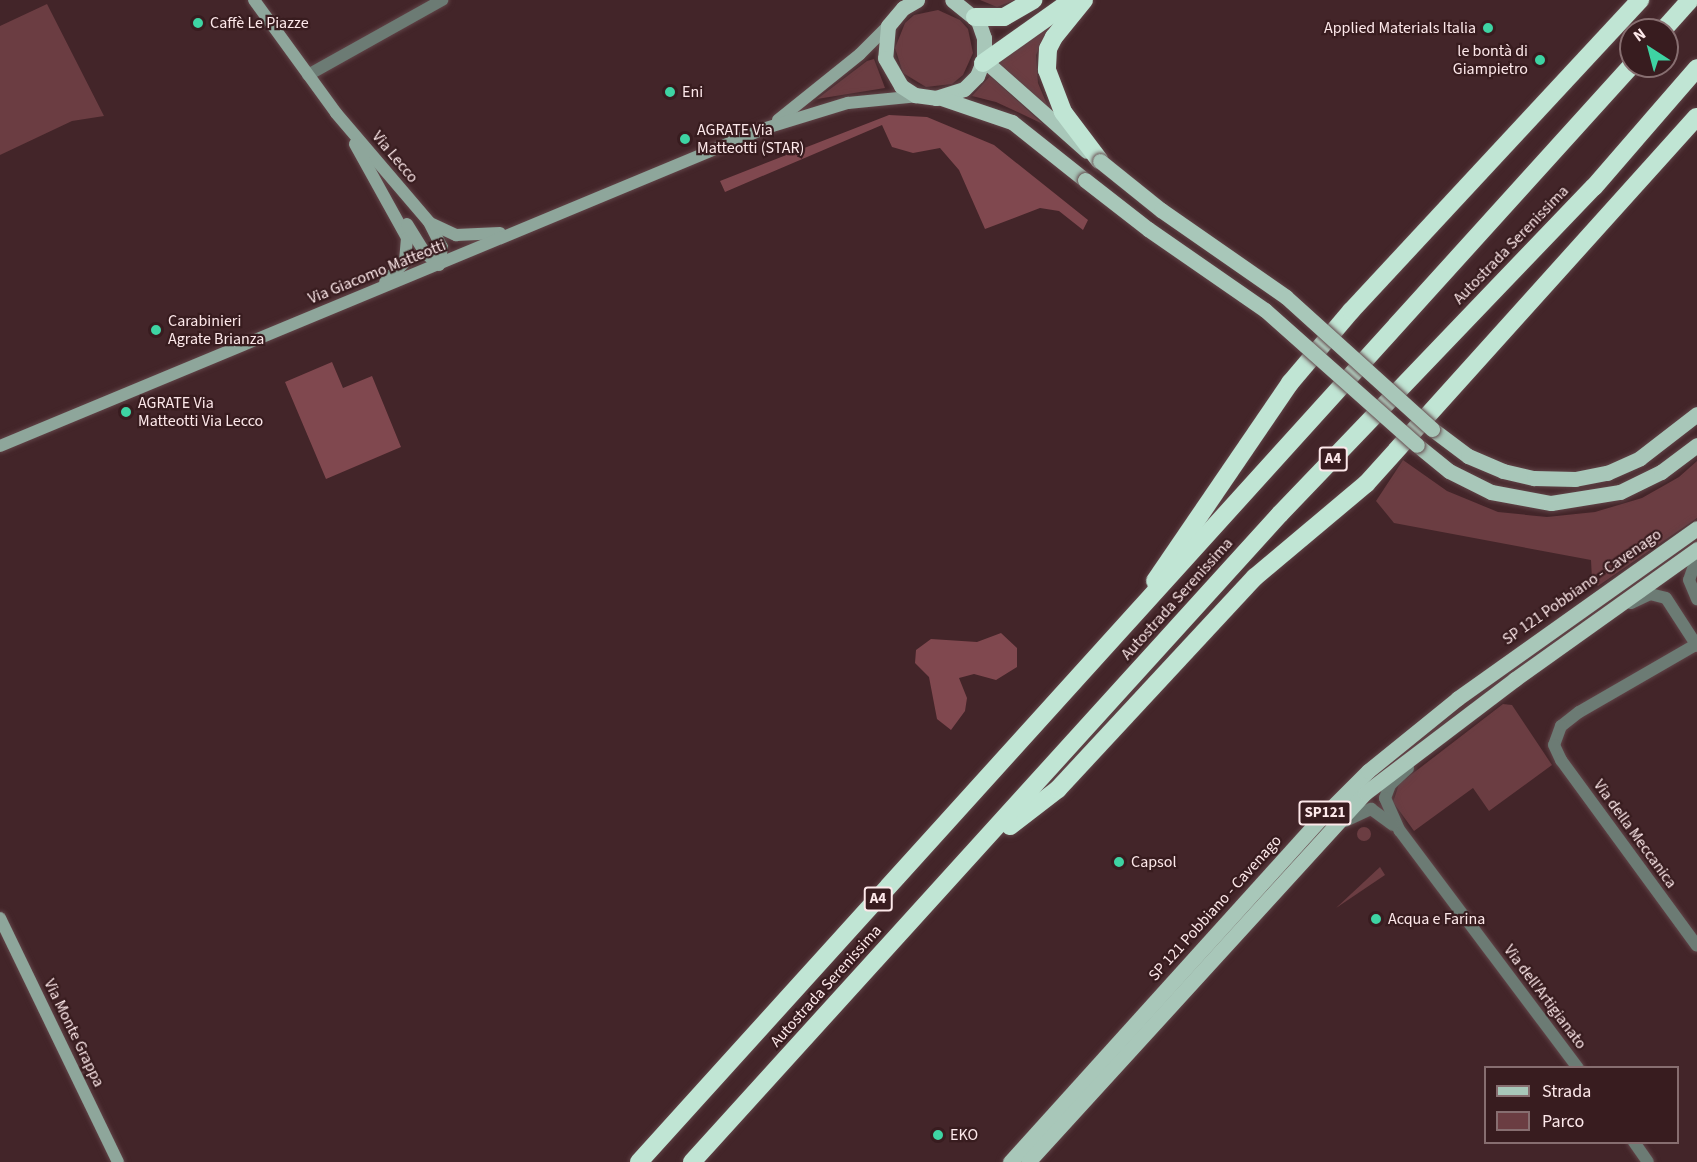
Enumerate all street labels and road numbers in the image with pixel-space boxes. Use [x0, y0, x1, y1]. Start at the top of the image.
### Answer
street label: Via Lecco [368, 127, 422, 187]
street label: Autostrada Serenissima [1449, 182, 1573, 308]
street label: Via Giacomo Matteotti [305, 236, 449, 308]
road number: A4 [1318, 447, 1348, 471]
street label: SP 121 Pobbiano - Cavenago [1499, 525, 1665, 649]
street label: Autostrada Serenissima [1117, 534, 1237, 664]
street label: Via della Meccanica [1589, 776, 1681, 892]
road number: SP121 [1298, 801, 1352, 825]
street label: SP 121 Pobbiano - Cavenago [1144, 831, 1286, 985]
road number: A4 [863, 887, 893, 911]
street label: Autostrada Serenissima [766, 921, 886, 1051]
street label: Via dell'Artigianato [1500, 941, 1590, 1053]
street label: Via Monte Grappa [40, 976, 108, 1090]

